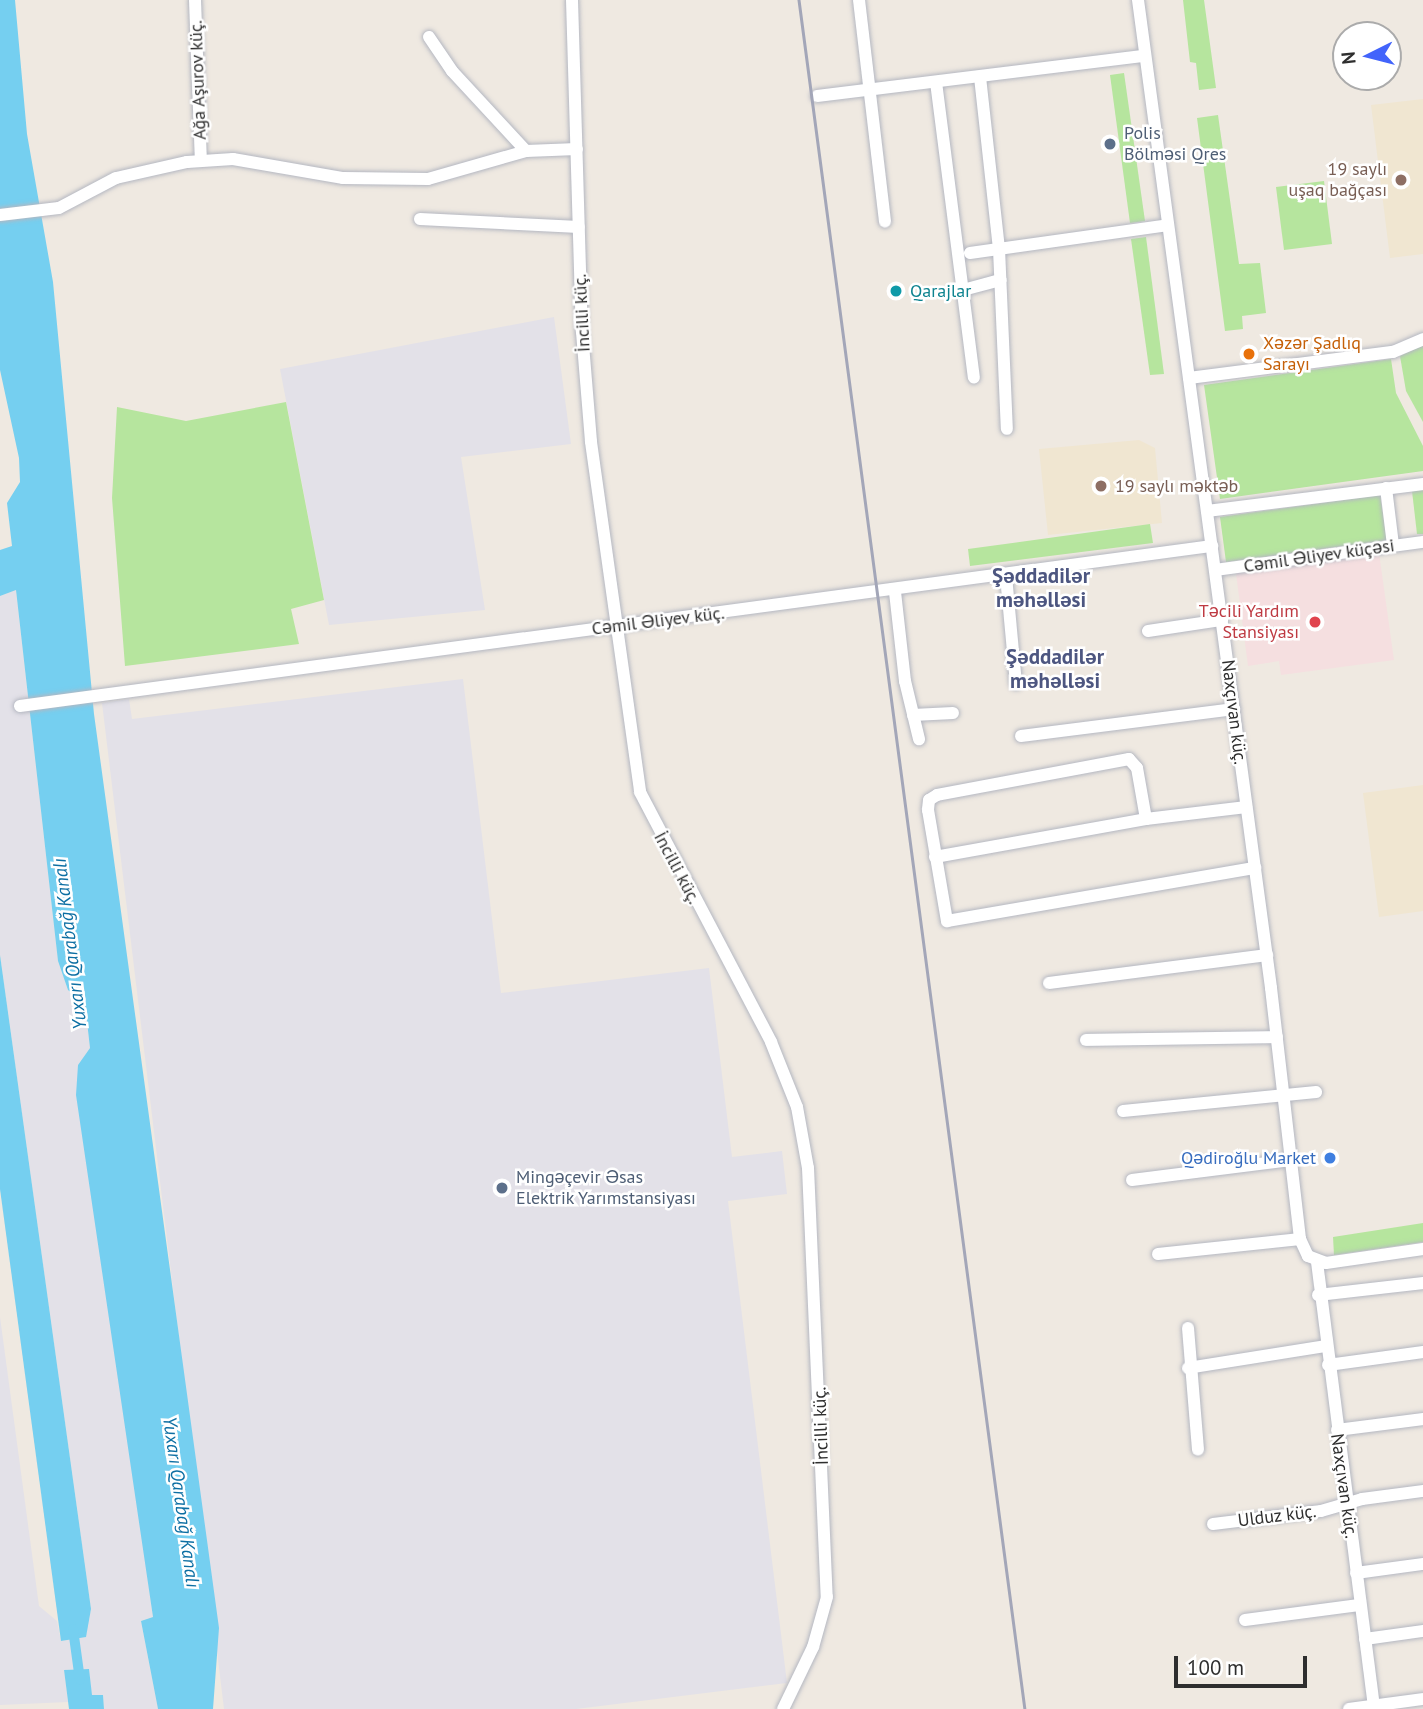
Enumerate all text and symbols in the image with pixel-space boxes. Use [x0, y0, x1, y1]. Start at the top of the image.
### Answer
street label: Ağa Aşurov küç. [185, 19, 211, 141]
north arrow [1332, 21, 1402, 91]
text: N [1336, 51, 1361, 65]
place label: Polis Bölməsi Qres [1124, 123, 1226, 166]
marker: Polis Bölməsi Qres [1102, 136, 1118, 152]
place label: 19 saylı uşaq bağçası [1289, 159, 1387, 202]
marker: 19 saylı uşaq bağçası [1393, 172, 1409, 188]
street label: İncilli küç. [569, 273, 595, 353]
place label: Qarajlar [910, 280, 971, 302]
marker: Qarajlar [888, 283, 904, 299]
place label: Xəzər Şadlıq Sarayı [1263, 333, 1361, 376]
marker: Xəzər Şadlıq Sarayı [1241, 346, 1257, 362]
place label: 19 saylı məktəb [1115, 475, 1238, 497]
marker: 19 saylı məktəb [1093, 478, 1109, 494]
street label: Cəmil Əliyev küçəsi [1242, 535, 1396, 577]
district label: Şəddadilər məhəlləsi [992, 563, 1090, 613]
place label: Təcili Yardım Stansiyası [1198, 601, 1299, 644]
street label: Cəmil Əliyev küç. [590, 602, 726, 640]
marker: Təcili Yardım Stansiyası [1305, 612, 1325, 632]
district label: Şəddadilər məhəlləsi [1006, 644, 1104, 694]
street label: Naxçıvan küç. [1217, 658, 1251, 766]
street label: İncilli küç. [649, 828, 705, 908]
water label: Yuxarı Qarabağ Kanalı [48, 857, 92, 1031]
place label: Qədiroğlu Market [1181, 1147, 1316, 1169]
marker: Qədiroğlu Market [1322, 1150, 1338, 1166]
place label: Mingəçevir Əsas Elektrik Yarımstansiyası [516, 1167, 697, 1210]
marker: Mingəçevir Əsas Elektrik Yarımstansiyası [494, 1180, 510, 1196]
street label: İncilli küç. [809, 1386, 833, 1466]
water label: Yuxarı Qarabağ Kanalı [158, 1415, 204, 1589]
street label: Naxçıvan küç. [1326, 1432, 1362, 1540]
street label: Ulduz küç. [1236, 1500, 1318, 1532]
scale bar [1178, 1642, 1311, 1686]
text: 100 m [1187, 1654, 1244, 1681]

